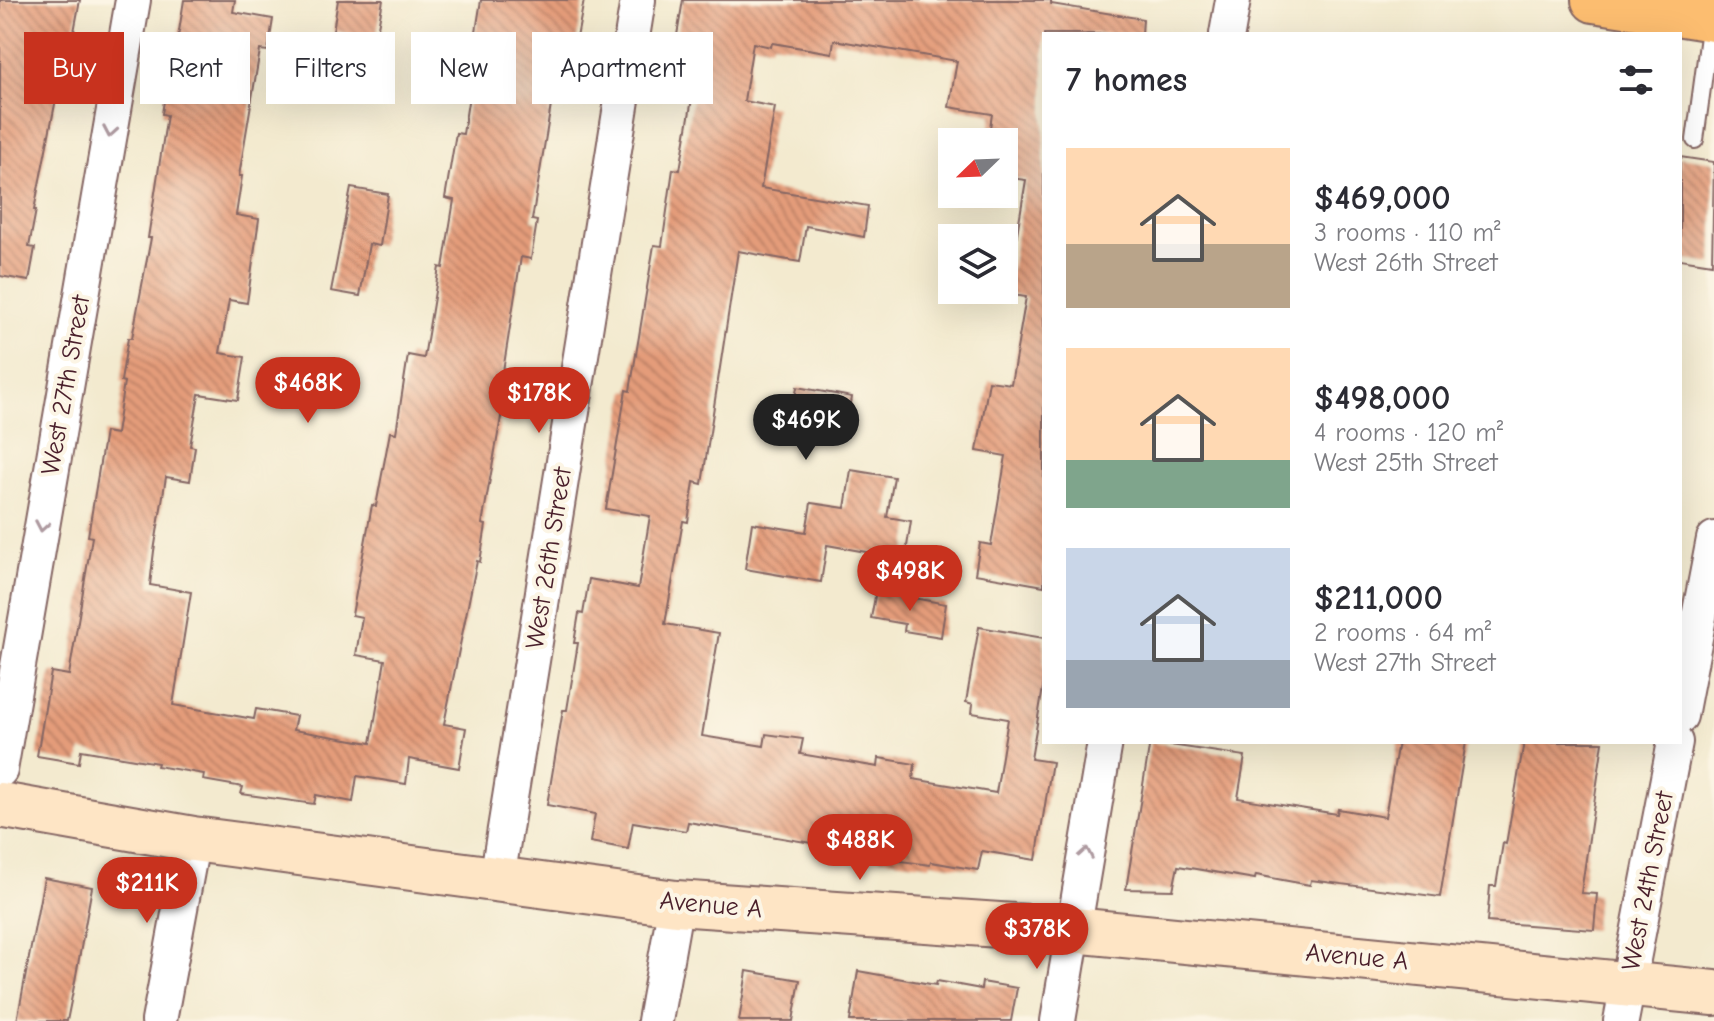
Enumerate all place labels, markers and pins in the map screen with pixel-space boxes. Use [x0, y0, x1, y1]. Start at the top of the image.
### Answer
pin: $468K [252, 357, 364, 425]
pin: $178K [483, 367, 595, 435]
pin: $469K [750, 394, 862, 462]
pin: $498K [854, 545, 966, 613]
pin: $488K [804, 814, 916, 882]
pin: $211K [91, 857, 203, 925]
pin: $378K [981, 903, 1093, 971]

